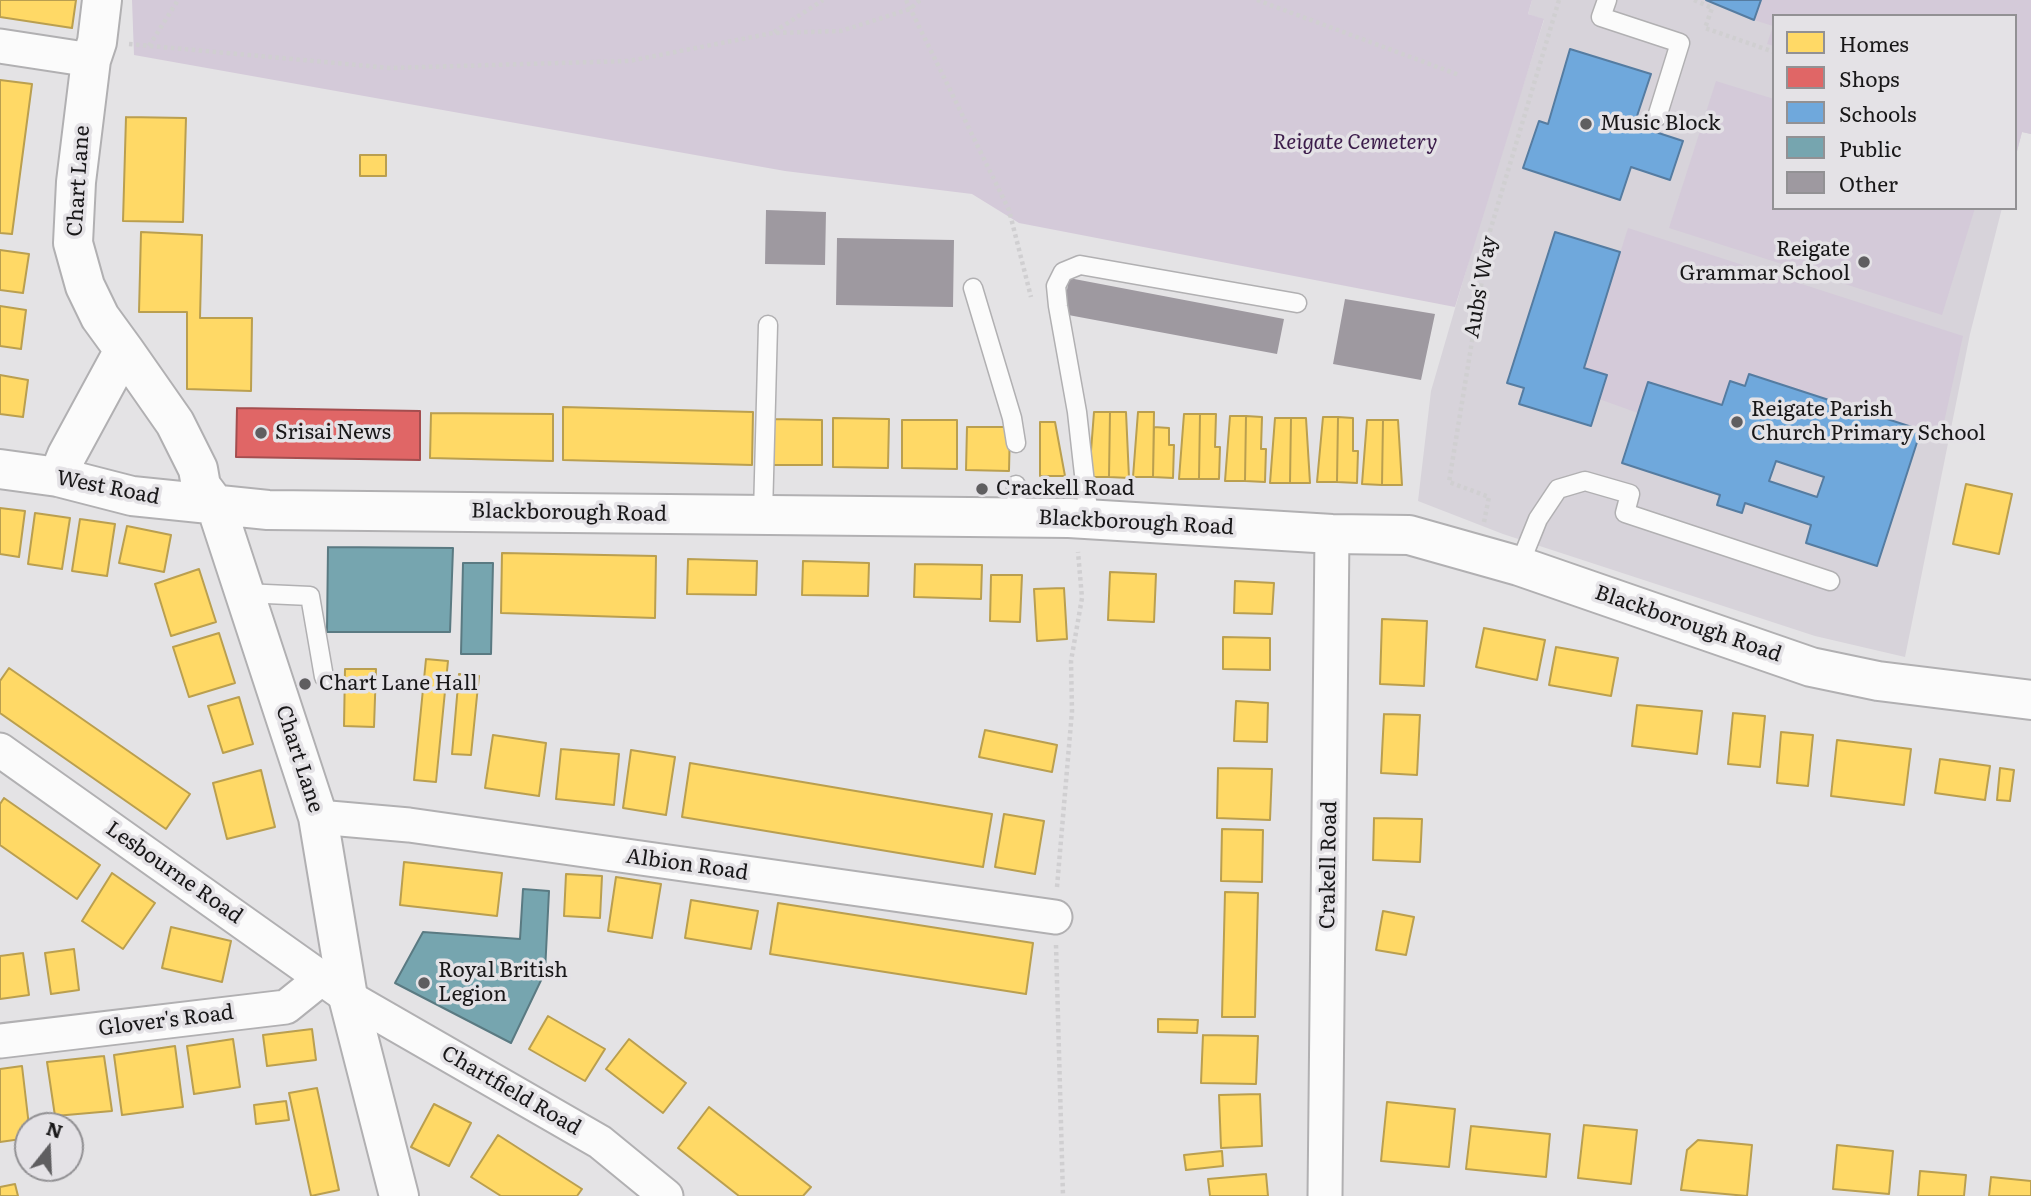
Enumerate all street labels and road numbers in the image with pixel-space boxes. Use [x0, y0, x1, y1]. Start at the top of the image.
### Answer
street label: Chart Lane [63, 125, 95, 237]
street label: Aubs' Way [1460, 234, 1502, 340]
street label: West Road [54, 466, 162, 510]
street label: Blackborough Road [471, 499, 667, 527]
street label: Blackborough Road [1038, 505, 1234, 541]
street label: Blackborough Road [1591, 580, 1785, 668]
street label: Chart Lane [270, 702, 328, 816]
street label: Crakell Road [1315, 801, 1343, 929]
street label: Lesbourne Road [101, 816, 247, 930]
street label: Albion Road [624, 844, 750, 886]
street label: Glover's Road [97, 1000, 235, 1042]
street label: Chartfield Road [437, 1041, 585, 1141]

